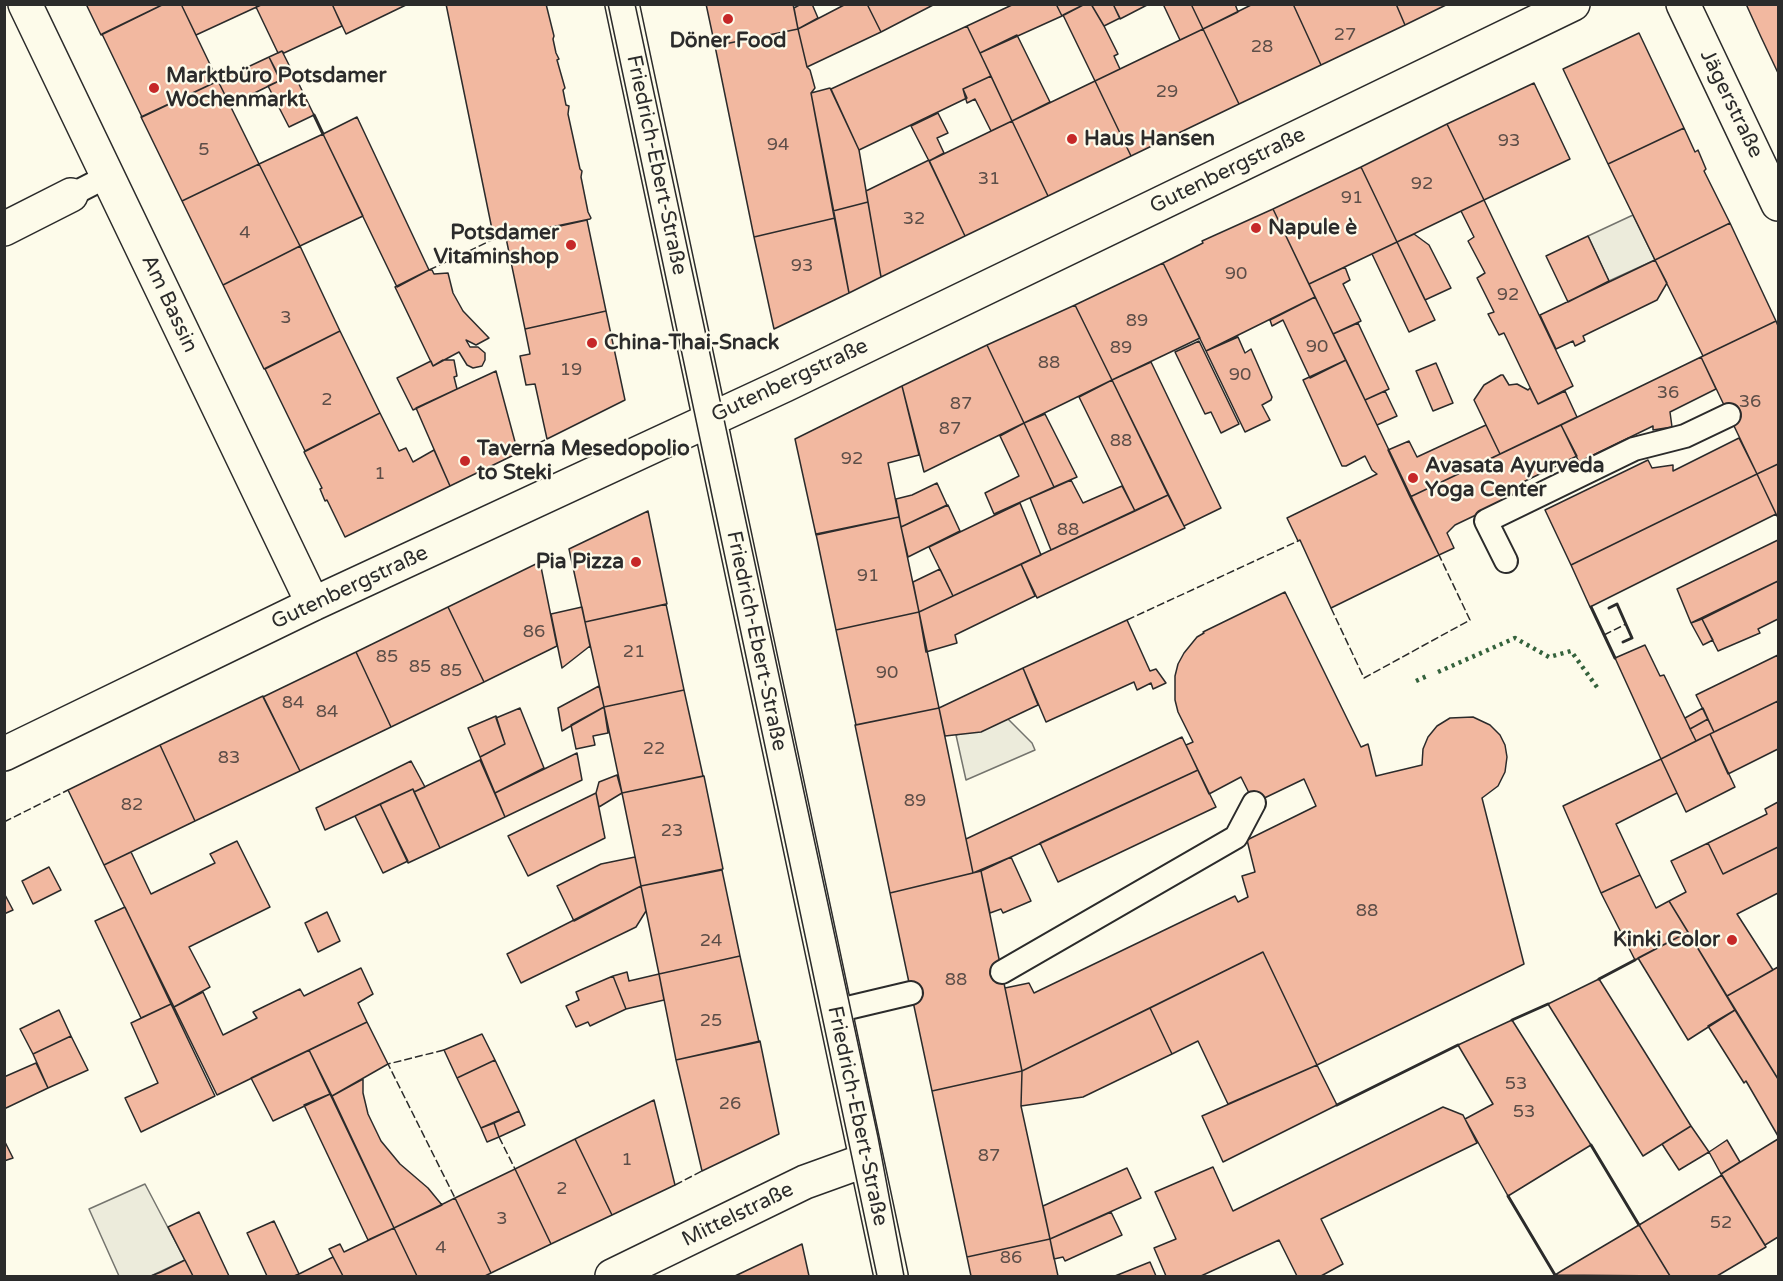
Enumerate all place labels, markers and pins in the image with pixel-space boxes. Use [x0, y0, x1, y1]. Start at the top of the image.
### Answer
marker: Döner Food [721, 12, 735, 26]
place label: Döner Food [669, 28, 787, 54]
place label: Marktbüro Potsdamer Wochenmarkt [166, 63, 386, 113]
marker: Marktbüro Potsdamer Wochenmarkt [147, 81, 161, 95]
place label: Haus Hansen [1084, 126, 1215, 152]
marker: Haus Hansen [1065, 132, 1079, 146]
place label: Napule è [1268, 215, 1357, 241]
place label: Potsdamer Vitaminshop [433, 220, 559, 270]
marker: Napule è [1249, 221, 1263, 235]
marker: Potsdamer Vitaminshop [564, 238, 578, 252]
place label: China-Thai-Snack [604, 330, 779, 356]
marker: China-Thai-Snack [585, 336, 599, 350]
place label: Taverna Mesedopolio to Steki [477, 436, 690, 486]
place label: Avasata Ayurveda Yoga Center [1425, 453, 1605, 503]
marker: Taverna Mesedopolio to Steki [458, 454, 472, 468]
marker: Avasata Ayurveda Yoga Center [1406, 471, 1420, 485]
place label: Pia Pizza [536, 549, 624, 575]
marker: Pia Pizza [629, 555, 643, 569]
place label: Kinki Color [1613, 927, 1720, 953]
marker: Kinki Color [1725, 933, 1739, 947]

